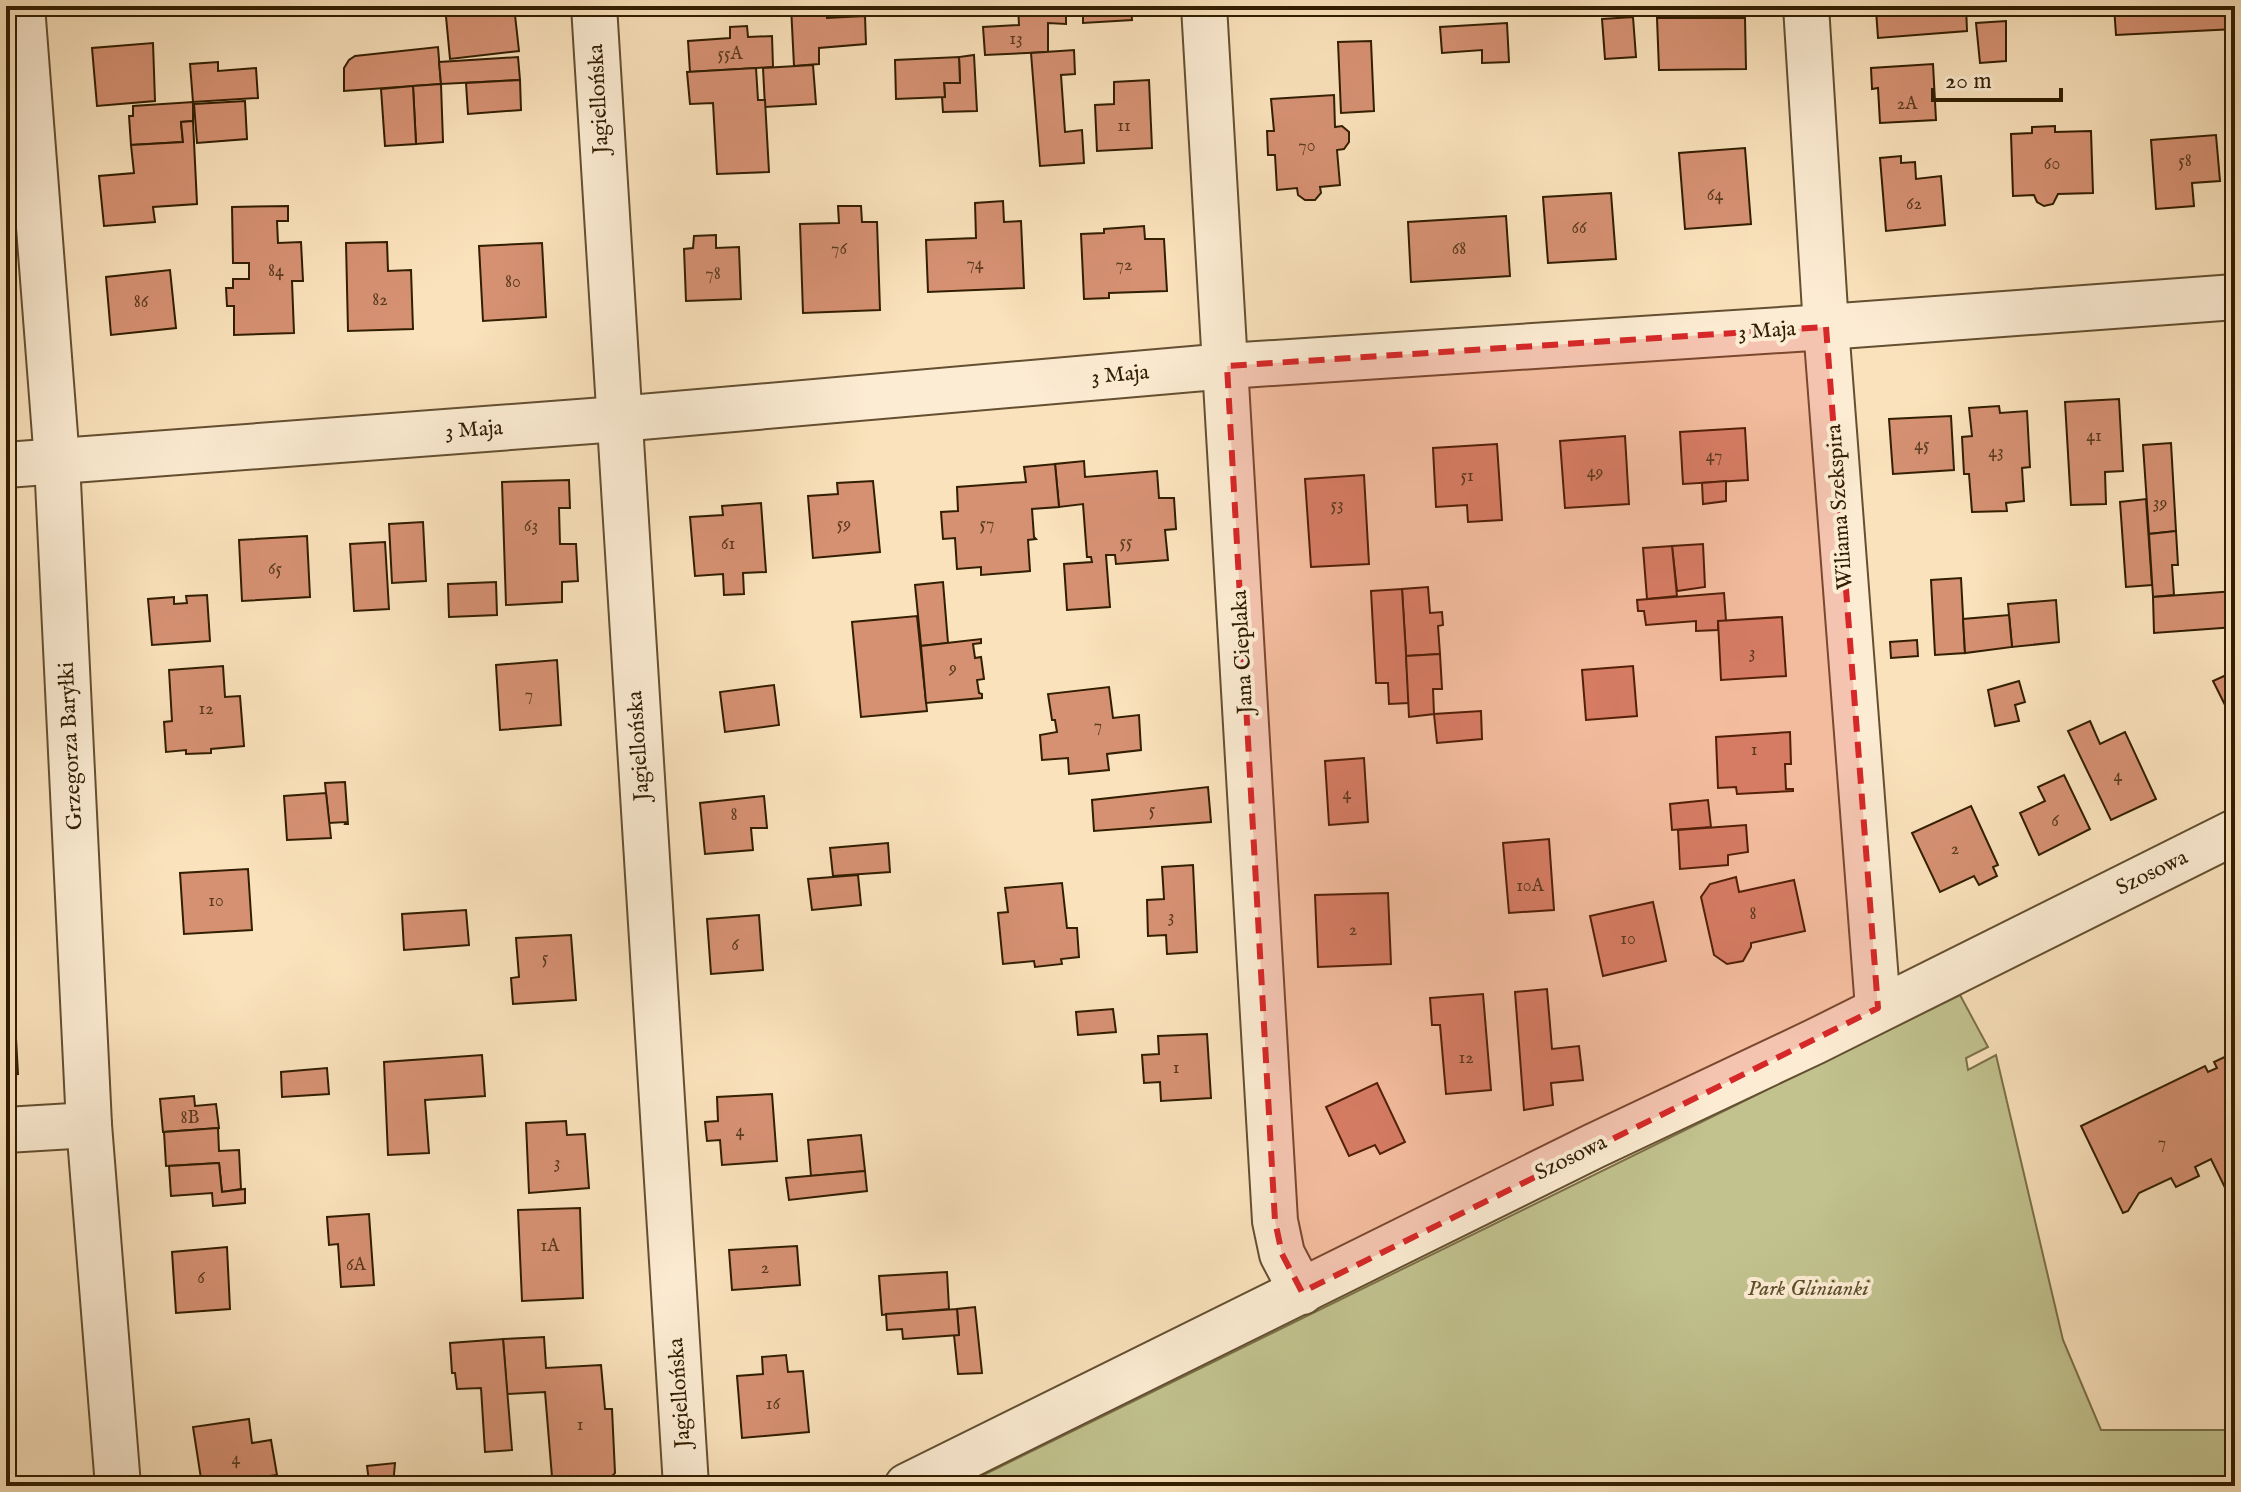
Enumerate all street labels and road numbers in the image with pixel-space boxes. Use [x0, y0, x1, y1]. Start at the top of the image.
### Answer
street label: Jagiellońska [582, 43, 616, 158]
street label: 3 Maja [1737, 315, 1797, 347]
street label: 3 Maja [1090, 358, 1151, 391]
street label: 3 Maja [444, 414, 504, 446]
street label: Wiliama Szekspira [1820, 423, 1860, 591]
street label: Jana Cieplaka [1226, 589, 1260, 718]
street label: Grzegorza Baryłki [53, 661, 89, 831]
street label: Jagiellońska [621, 690, 657, 805]
street label: Szosowa [2111, 843, 2193, 902]
street label: Szosowa [1530, 1128, 1612, 1187]
street label: Jagiellońska [662, 1337, 698, 1452]

